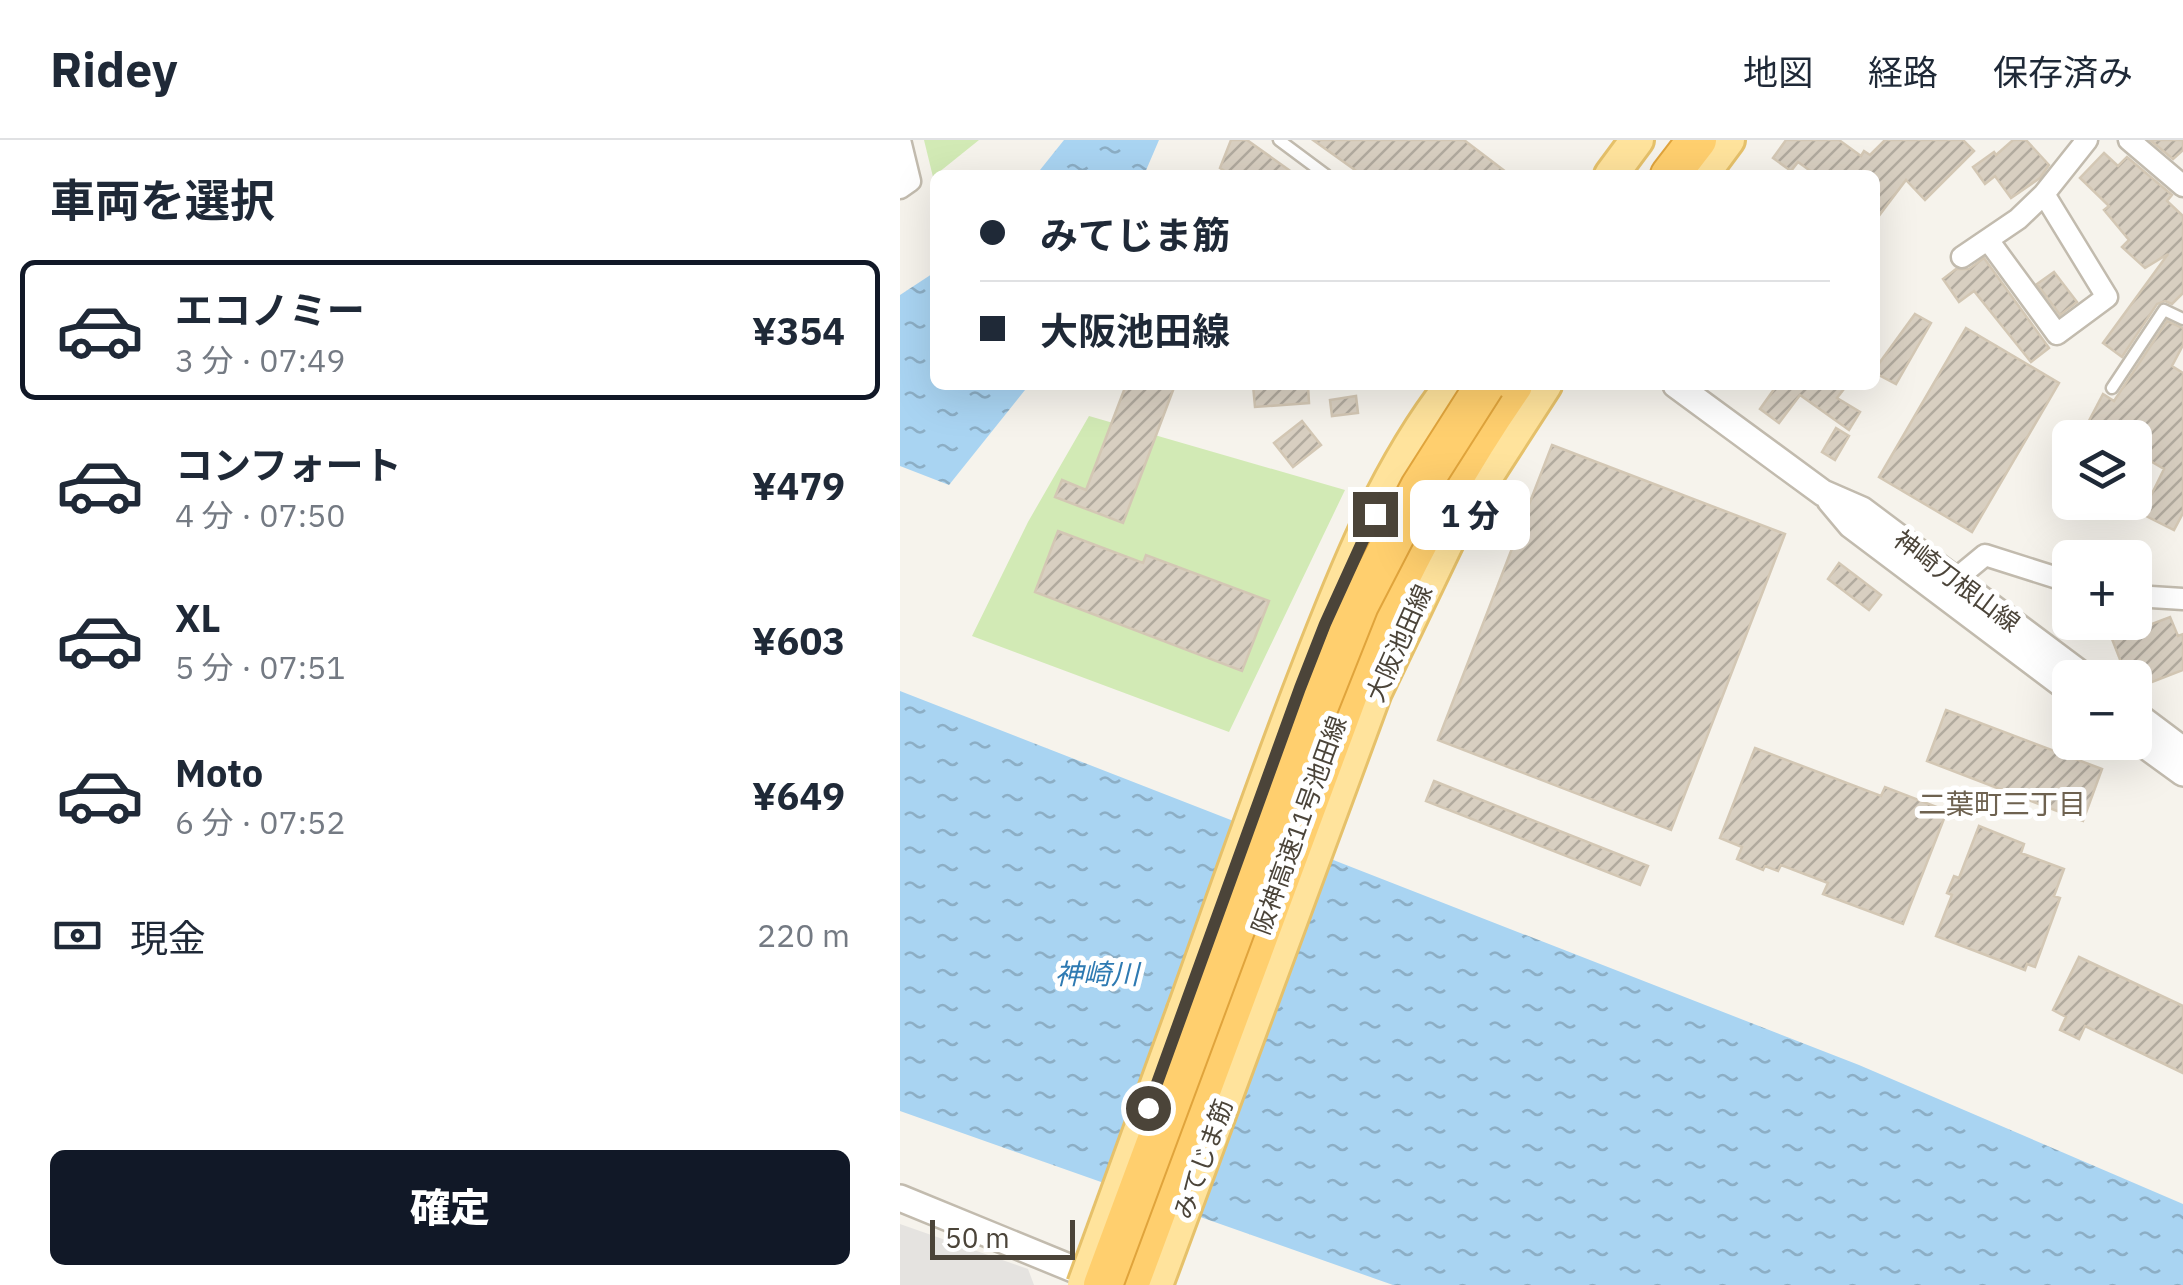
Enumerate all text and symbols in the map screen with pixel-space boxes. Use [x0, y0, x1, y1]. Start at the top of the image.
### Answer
text: Ridey [50, 38, 178, 100]
text: 地図 [1743, 49, 1813, 95]
text: 経路 [1868, 49, 1938, 95]
text: 保存済み [1993, 49, 2133, 95]
text: 車両を選択 [50, 171, 275, 229]
text: みてじま筋 [1040, 210, 1230, 259]
icon: car [55, 285, 145, 375]
text: エコノミー [175, 285, 365, 334]
text: ¥354 [752, 306, 845, 355]
text: 大阪池田線 [1040, 306, 1230, 355]
text: 3 分 · 07:49 [175, 339, 345, 381]
map controls [2052, 420, 2152, 760]
button: layers [2052, 420, 2152, 520]
icon: car [55, 440, 145, 530]
text: コンフォート [175, 440, 402, 489]
text: ¥479 [752, 461, 845, 510]
callout: 1 分 [1410, 479, 1530, 549]
route end [1353, 492, 1398, 537]
text: 4 分 · 07:50 [175, 494, 345, 536]
text: 1 分 [1441, 494, 1499, 536]
street label: 神崎刀根山線 [1887, 522, 2027, 639]
button: + [2052, 540, 2152, 640]
street label: 大阪池田線 [1358, 579, 1439, 707]
text: XL [175, 593, 221, 642]
icon: car [55, 595, 145, 685]
text: ¥603 [752, 616, 845, 665]
text: 5 分 · 07:51 [175, 646, 345, 688]
button: − [2052, 660, 2152, 760]
street label: 阪神高速11号池田線 [1244, 711, 1353, 939]
text: Moto [175, 748, 263, 797]
icon: car [55, 750, 145, 840]
text: ¥649 [752, 771, 845, 820]
district label: 二葉町三丁目 [1918, 785, 2086, 822]
text: 6 分 · 07:52 [175, 801, 345, 843]
icon: cash [50, 908, 105, 963]
text: 現金 [130, 913, 206, 962]
text: 220 m [757, 914, 850, 956]
water label: 神崎川 [1055, 955, 1142, 992]
route start [1126, 1086, 1171, 1131]
street label: みてじま筋 [1166, 1094, 1239, 1223]
button: 確定 [50, 1150, 850, 1265]
scale bar [930, 1215, 1075, 1260]
text: 50 m [945, 1219, 1010, 1256]

